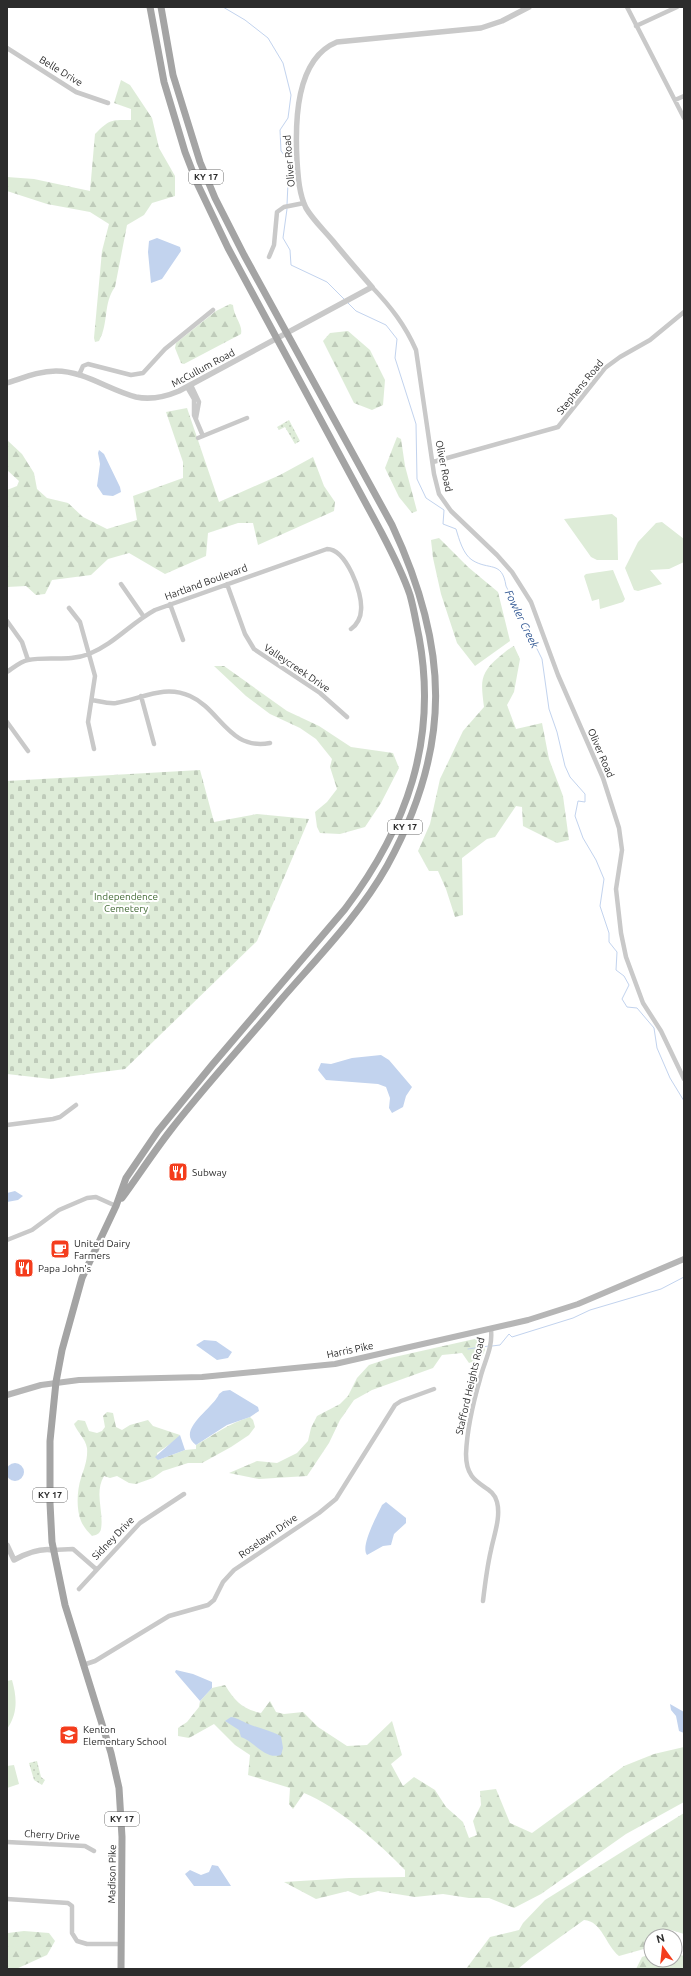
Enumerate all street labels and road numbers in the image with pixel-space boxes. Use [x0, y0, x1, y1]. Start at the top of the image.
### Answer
street label: Belle Drive [37, 54, 85, 88]
street label: Oliver Road [281, 134, 297, 188]
road number: KY 17 [189, 170, 223, 184]
street label: McCullum Road [170, 347, 237, 389]
street label: Stephens Road [555, 357, 605, 417]
street label: Oliver Road [434, 439, 454, 493]
street label: Hartland Boulevard [163, 562, 249, 602]
street label: Valleycreek Drive [262, 642, 332, 694]
street label: Oliver Road [586, 727, 616, 779]
road number: KY 17 [388, 820, 422, 834]
street label: Stafford Heights Road [453, 1336, 487, 1436]
street label: Harris Pike [326, 1340, 374, 1360]
road number: KY 17 [33, 1488, 67, 1502]
street label: Roselawn Drive [237, 1512, 299, 1560]
street label: Sidney Drive [90, 1514, 136, 1562]
road number: KY 17 [105, 1812, 139, 1826]
street label: Cherry Drive [24, 1828, 80, 1842]
street label: Madison Pike [106, 1844, 118, 1904]

